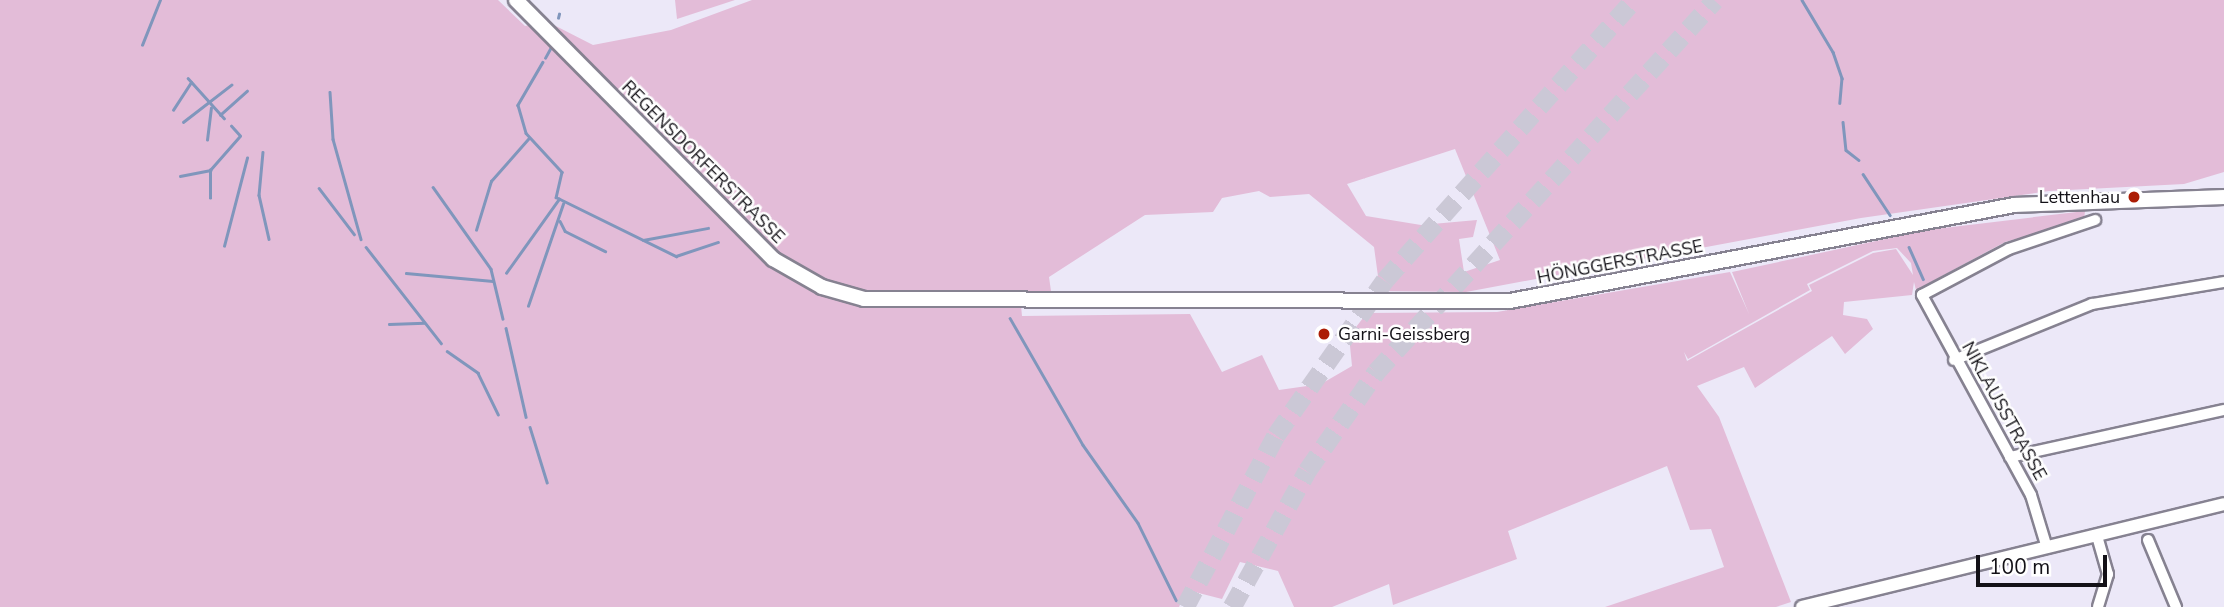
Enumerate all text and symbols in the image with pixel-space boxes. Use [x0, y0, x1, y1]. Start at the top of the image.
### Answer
street label: REGENSDORFERSTRASSE [617, 76, 789, 248]
place label: Lettenhau [2039, 186, 2120, 208]
marker: Lettenhau [2126, 189, 2142, 205]
street label: HÖNGGERSTRASSE [1535, 235, 1705, 289]
place label: Garni-Geissberg [1338, 323, 1470, 345]
marker: Garni-Geissberg [1316, 326, 1332, 342]
street label: NIKLAUSSTRASSE [1957, 338, 2051, 484]
scale bar [1979, 540, 2110, 584]
text: 100 m [1989, 553, 2050, 581]

